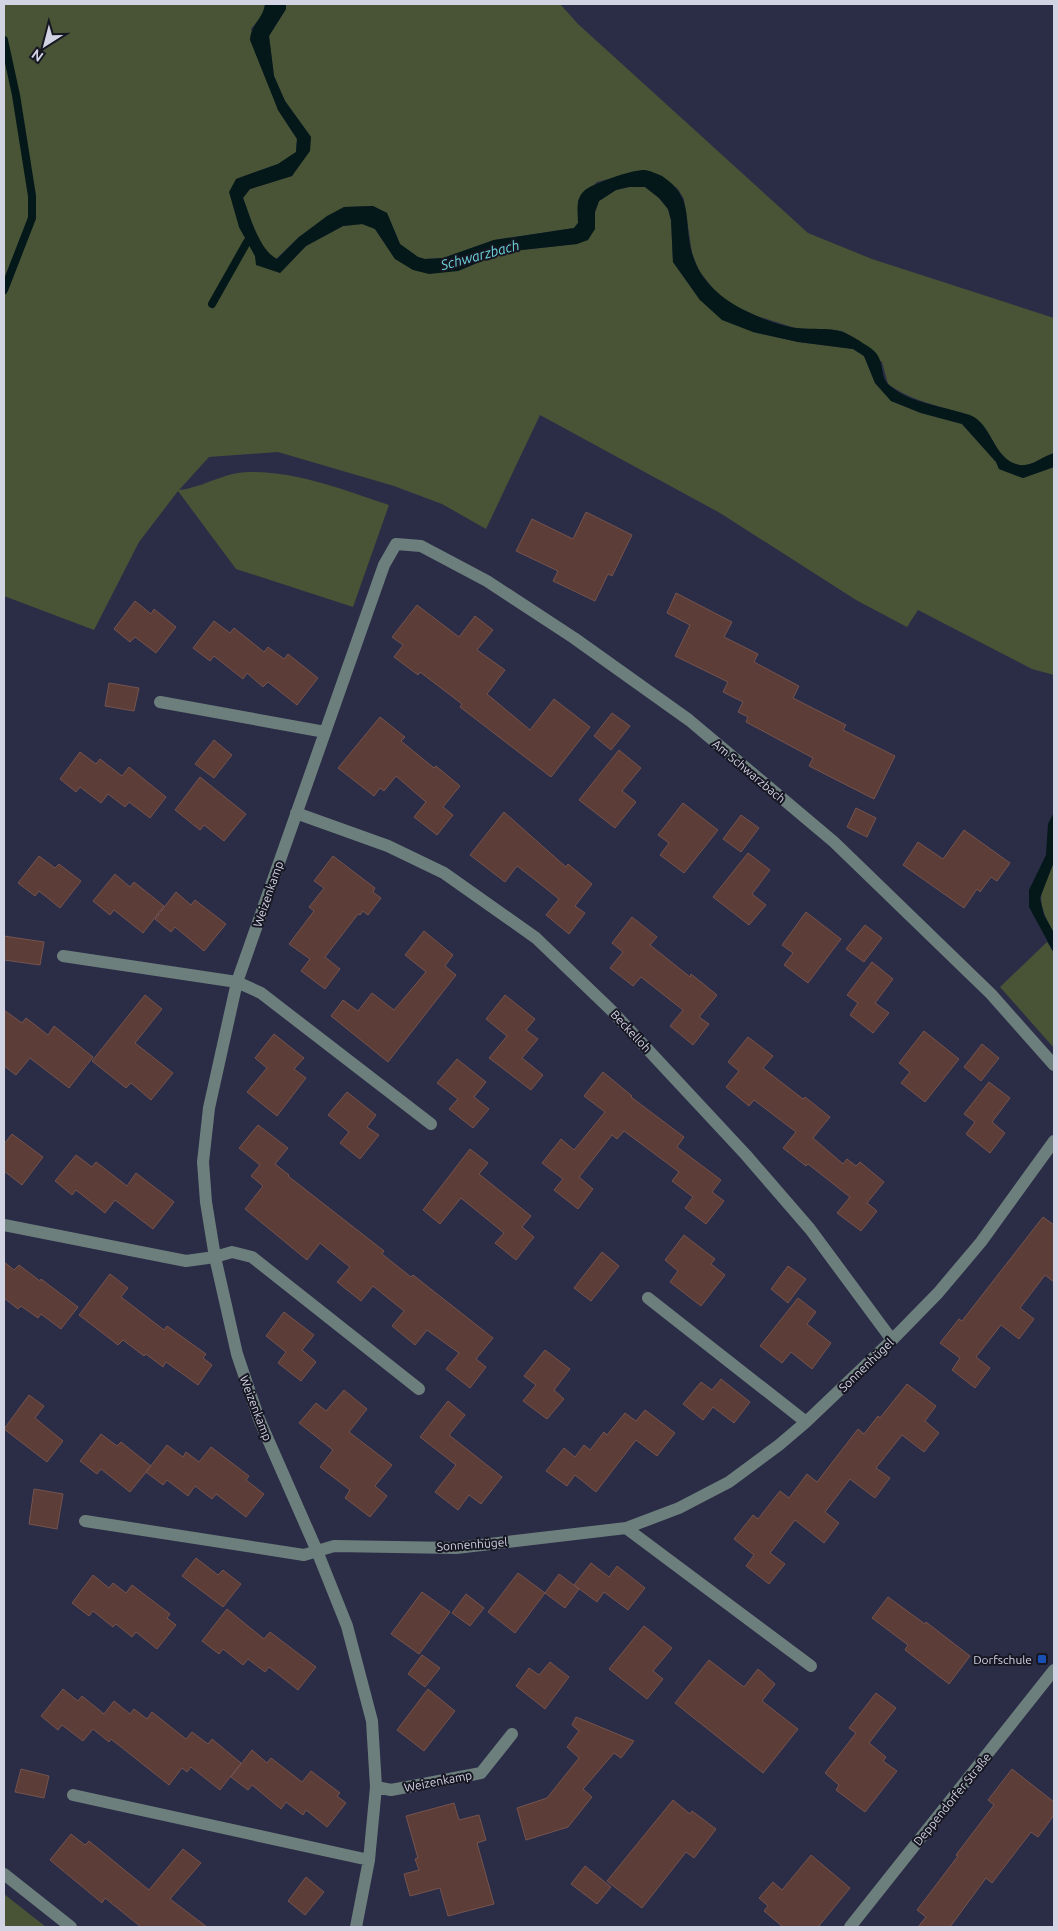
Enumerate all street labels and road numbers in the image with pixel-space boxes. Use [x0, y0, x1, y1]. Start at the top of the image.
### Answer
street label: Am Schwarzbach [710, 737, 788, 805]
street label: Weizenkamp [251, 859, 285, 929]
street label: Beckelloh [608, 1007, 654, 1055]
street label: Sonnenhügel [836, 1336, 896, 1394]
street label: Weizenkamp [238, 1373, 274, 1443]
street label: Sonnenhügel [436, 1535, 508, 1553]
street label: Deppendorfer Straße [911, 1750, 993, 1848]
street label: Weizenkamp [403, 1768, 473, 1794]

